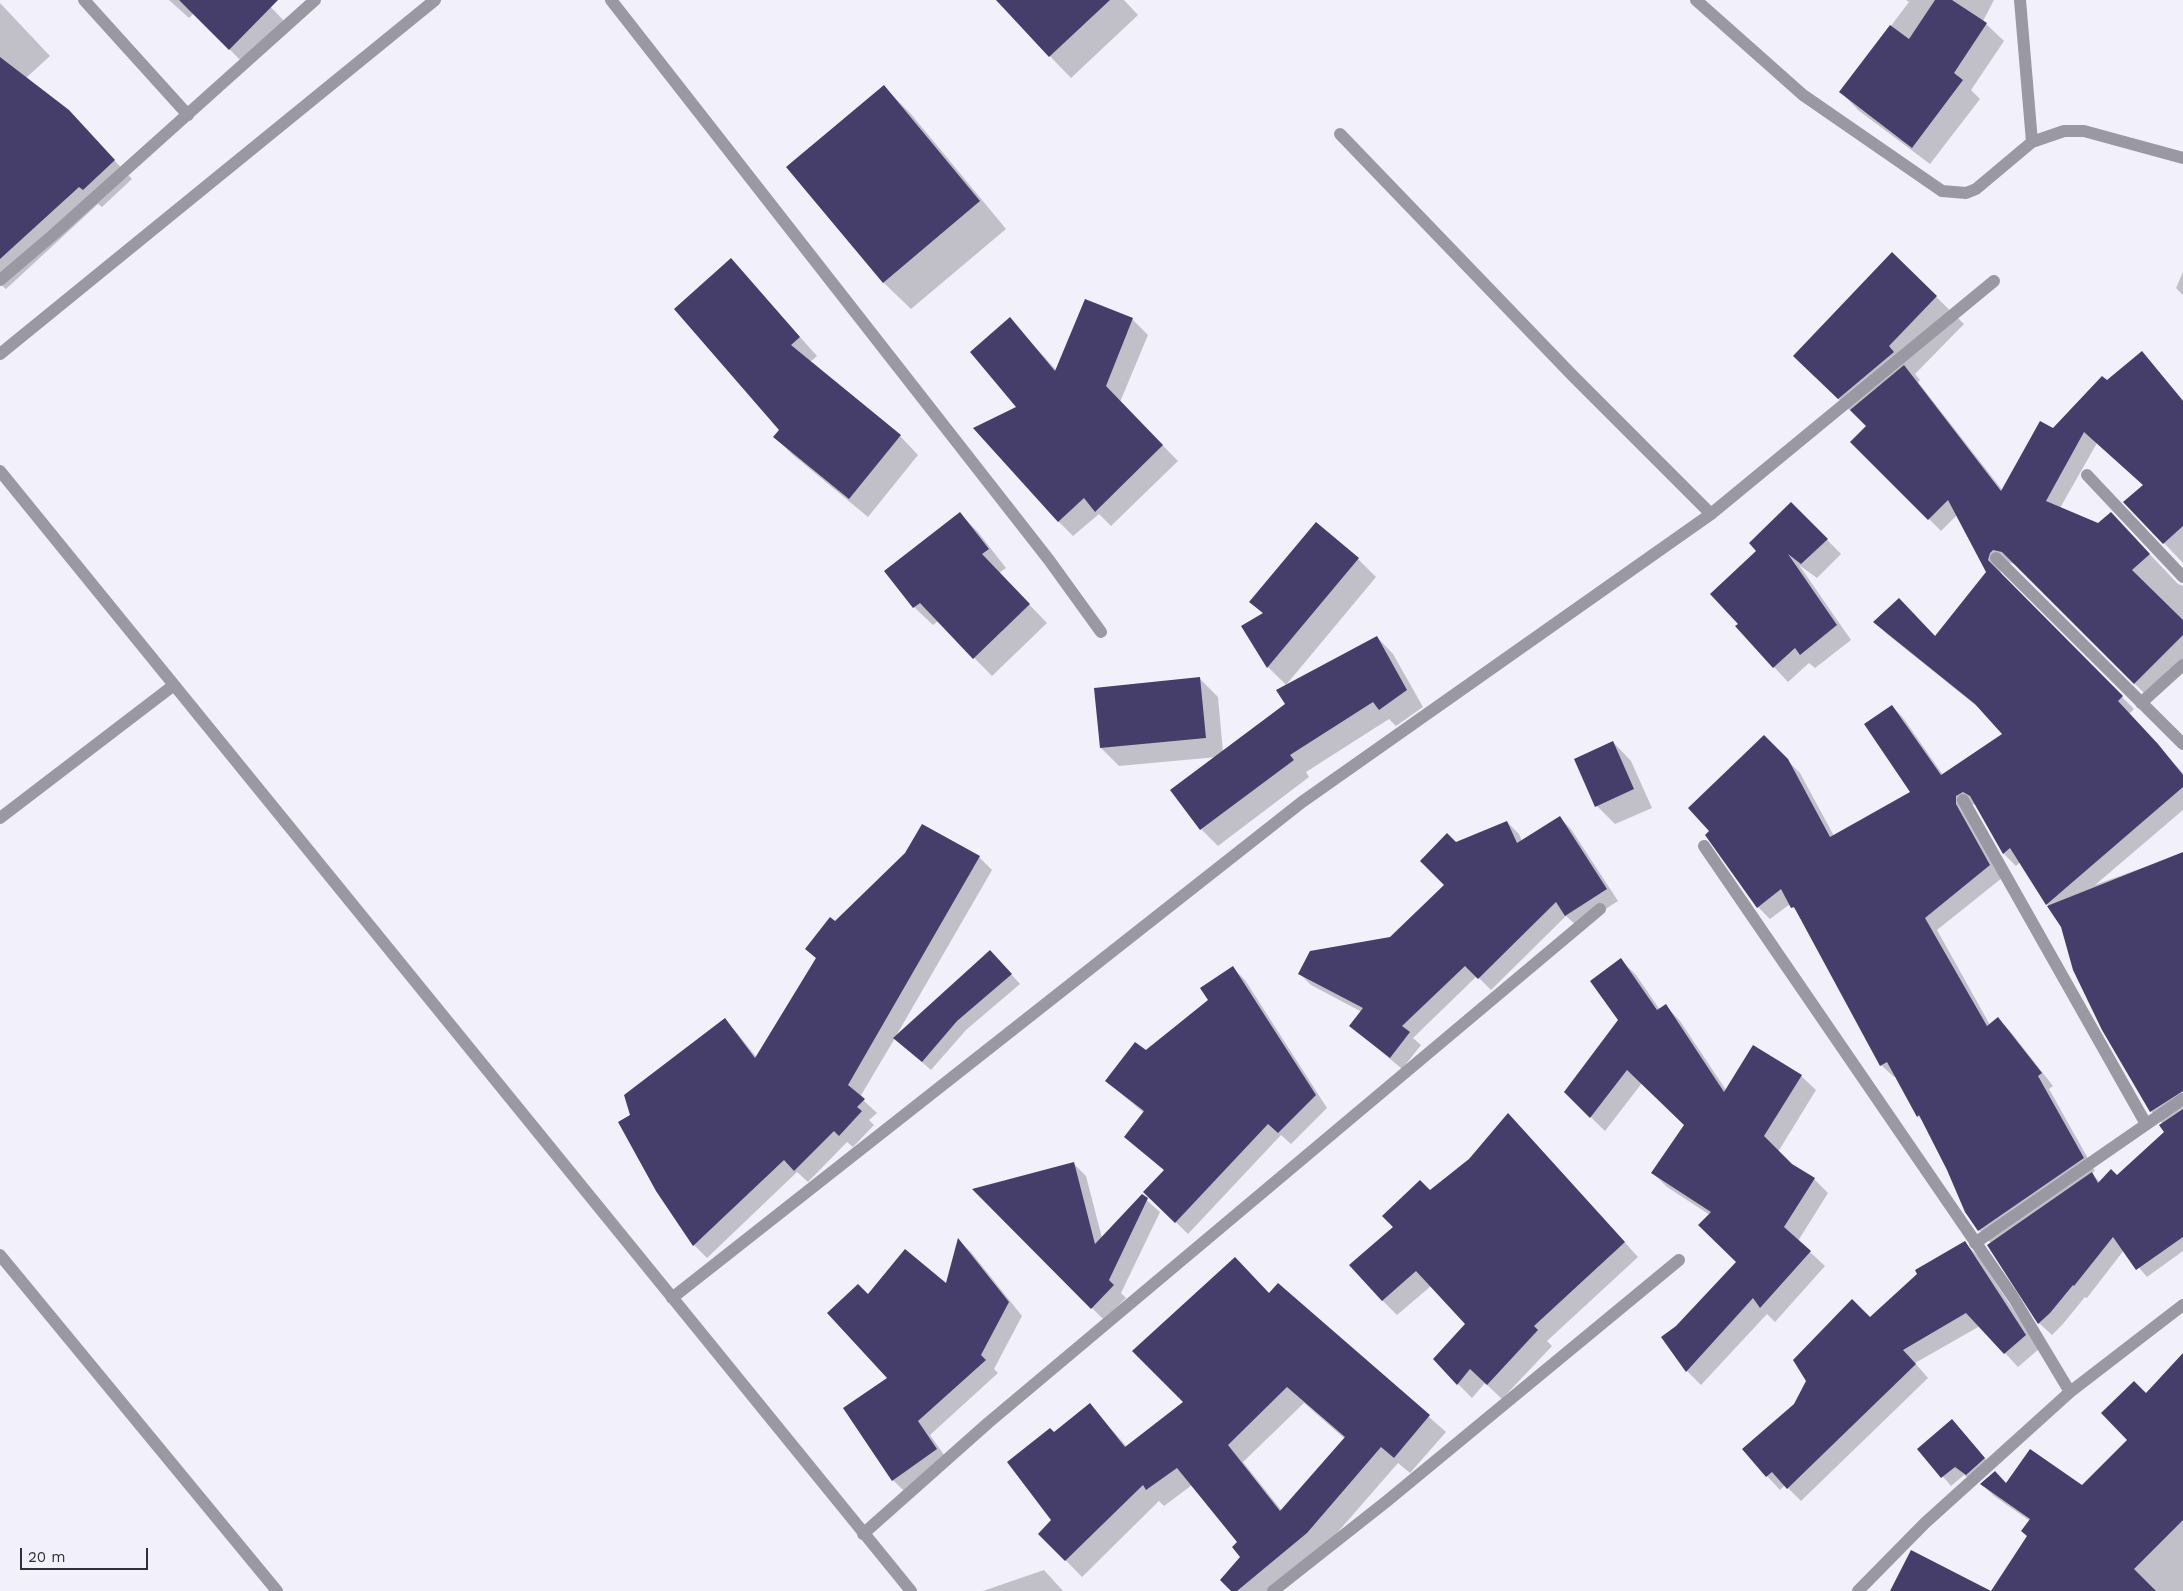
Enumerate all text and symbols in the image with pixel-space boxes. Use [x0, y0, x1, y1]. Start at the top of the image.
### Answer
scale bar [22, 1538, 150, 1570]
text: 20 m [28, 1548, 66, 1566]

